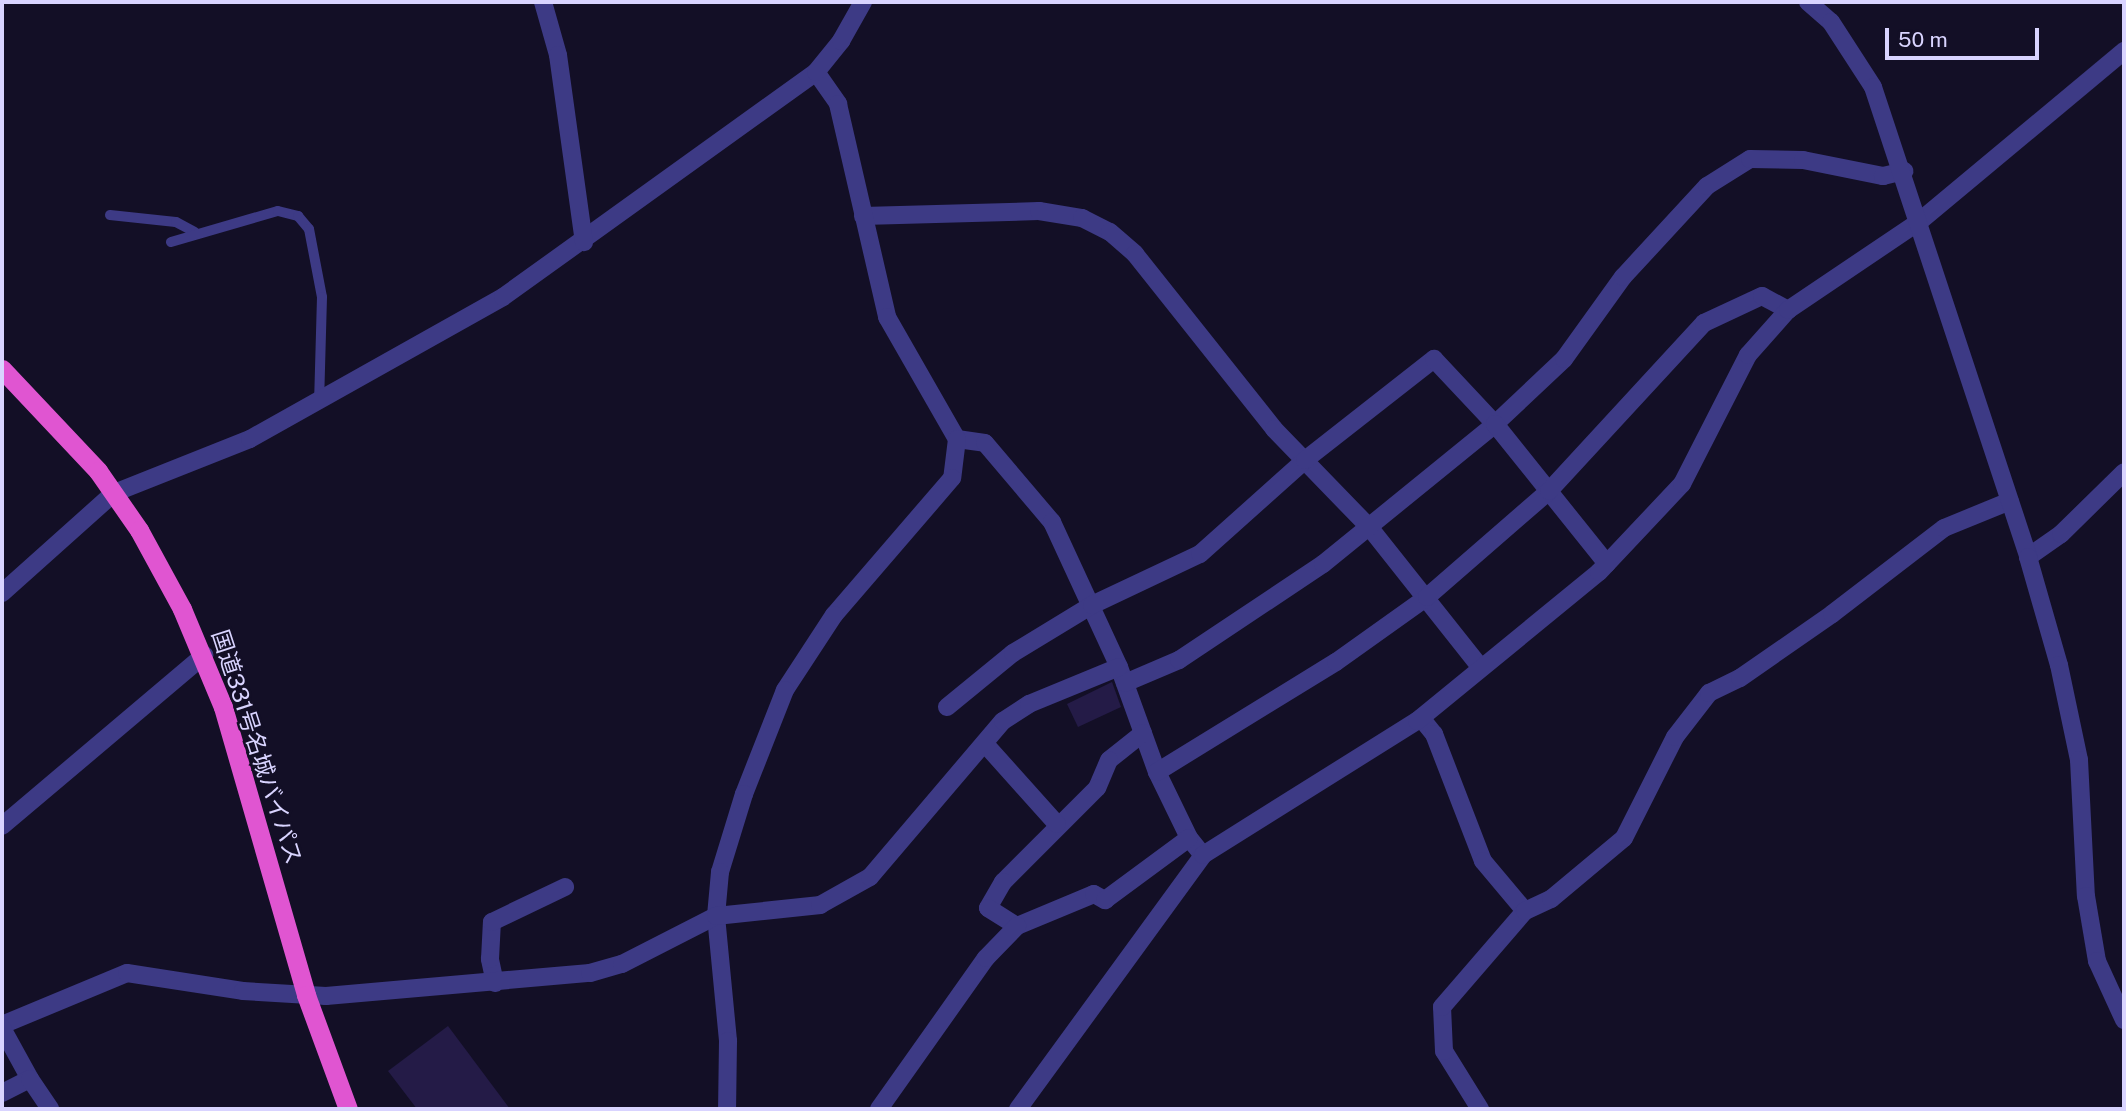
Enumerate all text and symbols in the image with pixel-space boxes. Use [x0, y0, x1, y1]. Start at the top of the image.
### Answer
scale bar [1888, 14, 2042, 58]
text: 50 m [1898, 27, 1948, 52]
street label: 国道331号名城バイパス [206, 626, 308, 868]

